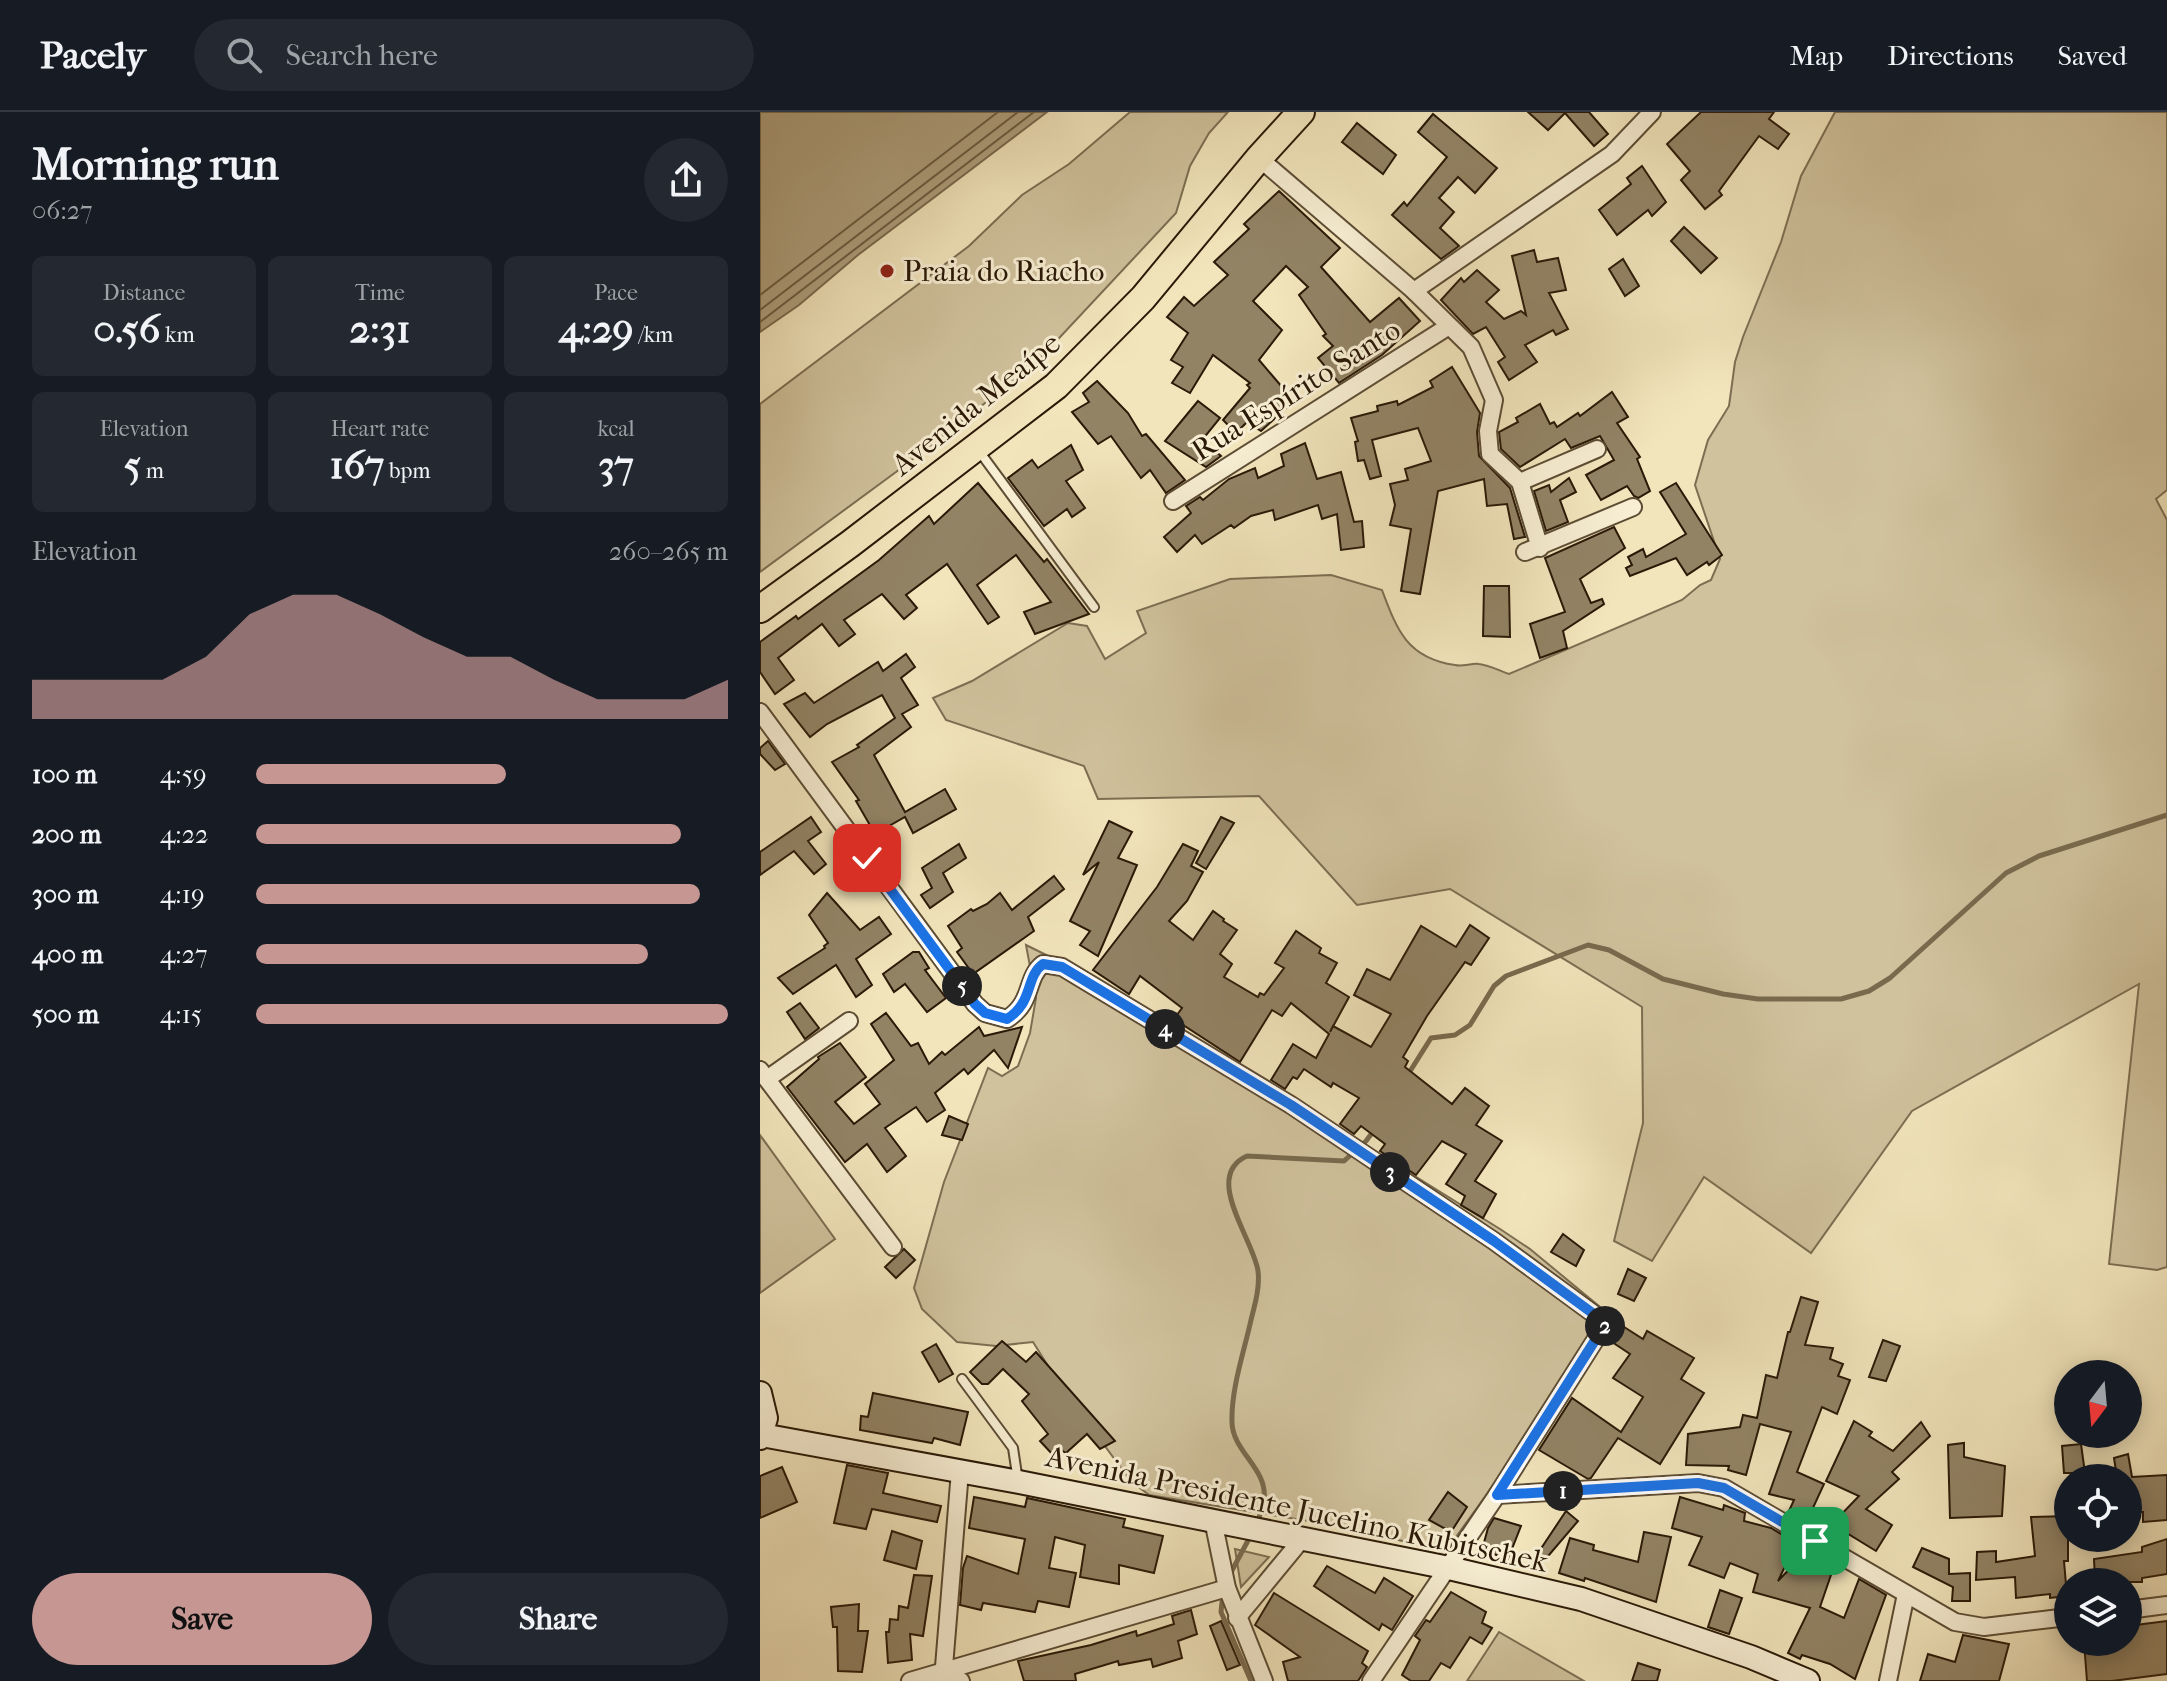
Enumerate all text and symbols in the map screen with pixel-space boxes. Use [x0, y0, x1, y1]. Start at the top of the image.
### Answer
search box [194, 19, 754, 91]
text: Pacely [40, 33, 146, 78]
icon: search [222, 33, 266, 77]
text: Search here [286, 38, 438, 73]
text: Map [1790, 39, 1843, 72]
text: Directions [1887, 39, 2014, 72]
text: Saved [2058, 39, 2127, 72]
button: share [644, 138, 728, 222]
text: Morning run [32, 139, 279, 190]
text: 06:27 [32, 195, 93, 226]
place label: Praia do Riacho [903, 254, 1104, 289]
marker: Praia do Riacho [878, 262, 896, 280]
text: Distance [103, 280, 185, 306]
text: Time [355, 280, 405, 306]
text: Pace [594, 280, 638, 306]
text: 0.56 [93, 306, 160, 352]
text: 2:31 [350, 306, 410, 352]
text: 4:29 [559, 306, 634, 352]
street label: Rua Espírito Santo [1186, 312, 1407, 469]
text: km [160, 322, 195, 348]
text: /km [634, 322, 673, 348]
street label: Avenida Meaípe [884, 326, 1068, 484]
text: Elevation [100, 416, 188, 442]
text: Heart rate [331, 416, 429, 442]
text: kcal [597, 416, 635, 442]
text: 5 [124, 442, 141, 488]
text: 167 [329, 442, 384, 488]
text: 37 [598, 442, 634, 488]
text: m [141, 458, 164, 484]
text: bpm [384, 458, 431, 484]
text: Elevation [32, 536, 137, 567]
text: 260–265 m [609, 536, 728, 567]
text: 100 m [32, 759, 97, 790]
text: 4:59 [160, 759, 207, 790]
text: 200 m [32, 819, 101, 850]
text: 4:22 [160, 819, 208, 850]
pin [833, 824, 901, 892]
icon: check [845, 836, 889, 880]
text: 300 m [32, 879, 99, 910]
text: 4:19 [160, 879, 205, 910]
text: 400 m [32, 939, 103, 970]
text: 4:27 [160, 939, 208, 970]
pin: 5 [942, 966, 982, 1006]
text: 5 [957, 973, 967, 999]
text: 500 m [32, 999, 99, 1030]
text: 4:15 [160, 999, 202, 1030]
pin: 4 [1145, 1009, 1185, 1049]
text: 4 [1159, 1016, 1172, 1042]
pin: 3 [1370, 1152, 1410, 1192]
text: 3 [1385, 1159, 1395, 1185]
pin: 2 [1585, 1306, 1625, 1346]
text: 2 [1599, 1313, 1611, 1339]
north arrow [2054, 1360, 2142, 1448]
map controls [2054, 1360, 2142, 1656]
street label: Avenida Presidente Jucelino Kubitschek [1042, 1439, 1551, 1580]
button: locate [2054, 1464, 2142, 1552]
pin: 1 [1543, 1471, 1583, 1511]
text: 1 [1559, 1478, 1567, 1504]
pin [1781, 1507, 1849, 1575]
icon: arrive [1793, 1519, 1837, 1563]
button: layers [2054, 1568, 2142, 1656]
button: Save [32, 1573, 372, 1665]
button: Share [388, 1573, 728, 1665]

